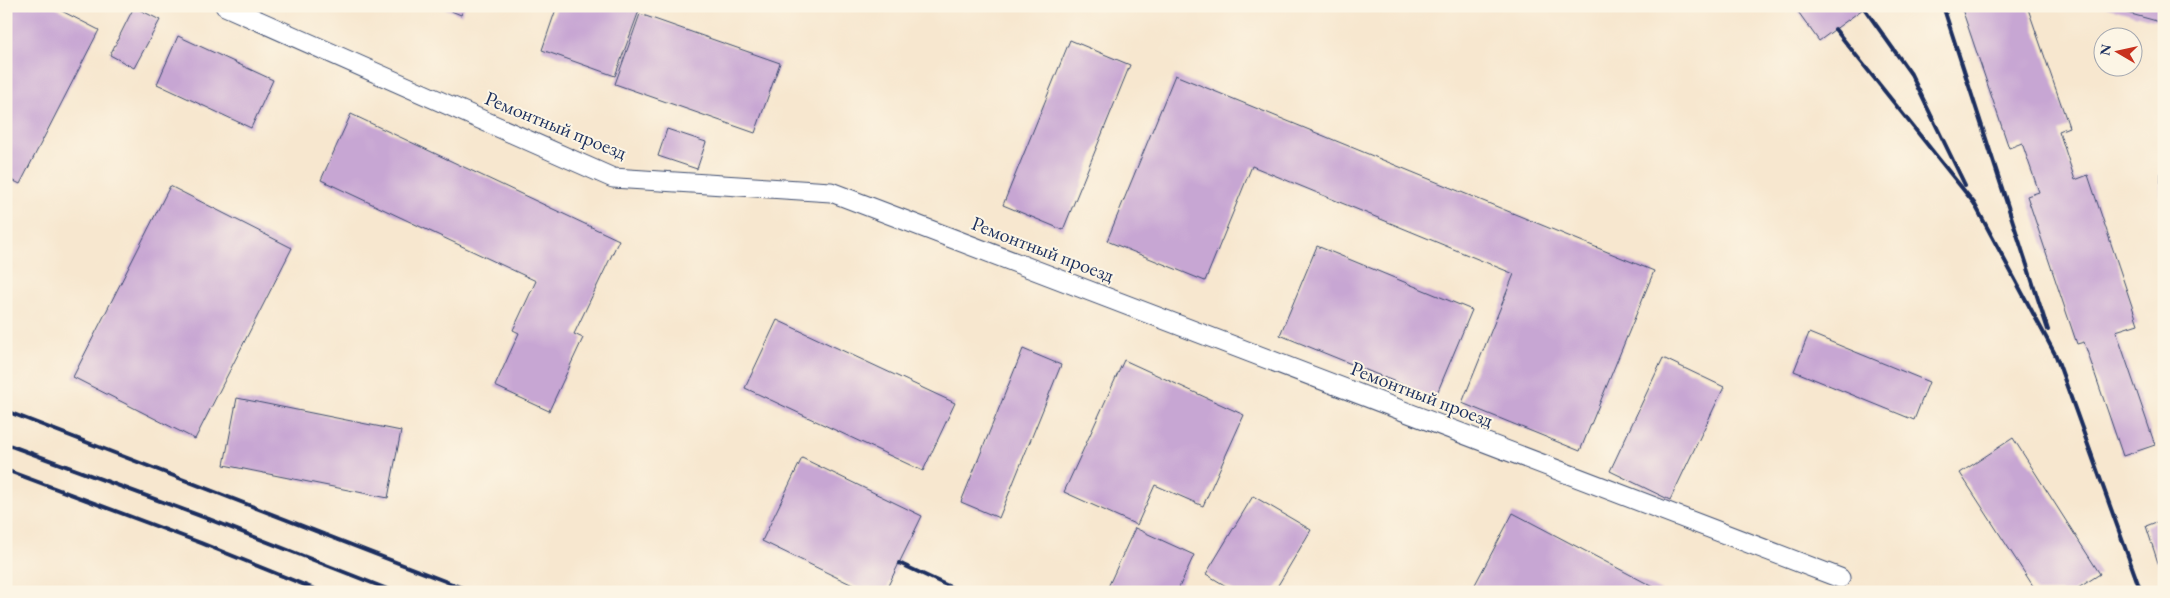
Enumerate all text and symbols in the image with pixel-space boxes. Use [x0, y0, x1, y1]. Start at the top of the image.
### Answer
north arrow [2092, 28, 2142, 78]
text: N [2095, 42, 2115, 57]
street label: Ремонтный проезд [481, 85, 631, 165]
street label: Ремонтный проезд [968, 210, 1118, 288]
street label: Ремонтный проезд [1347, 355, 1497, 433]

